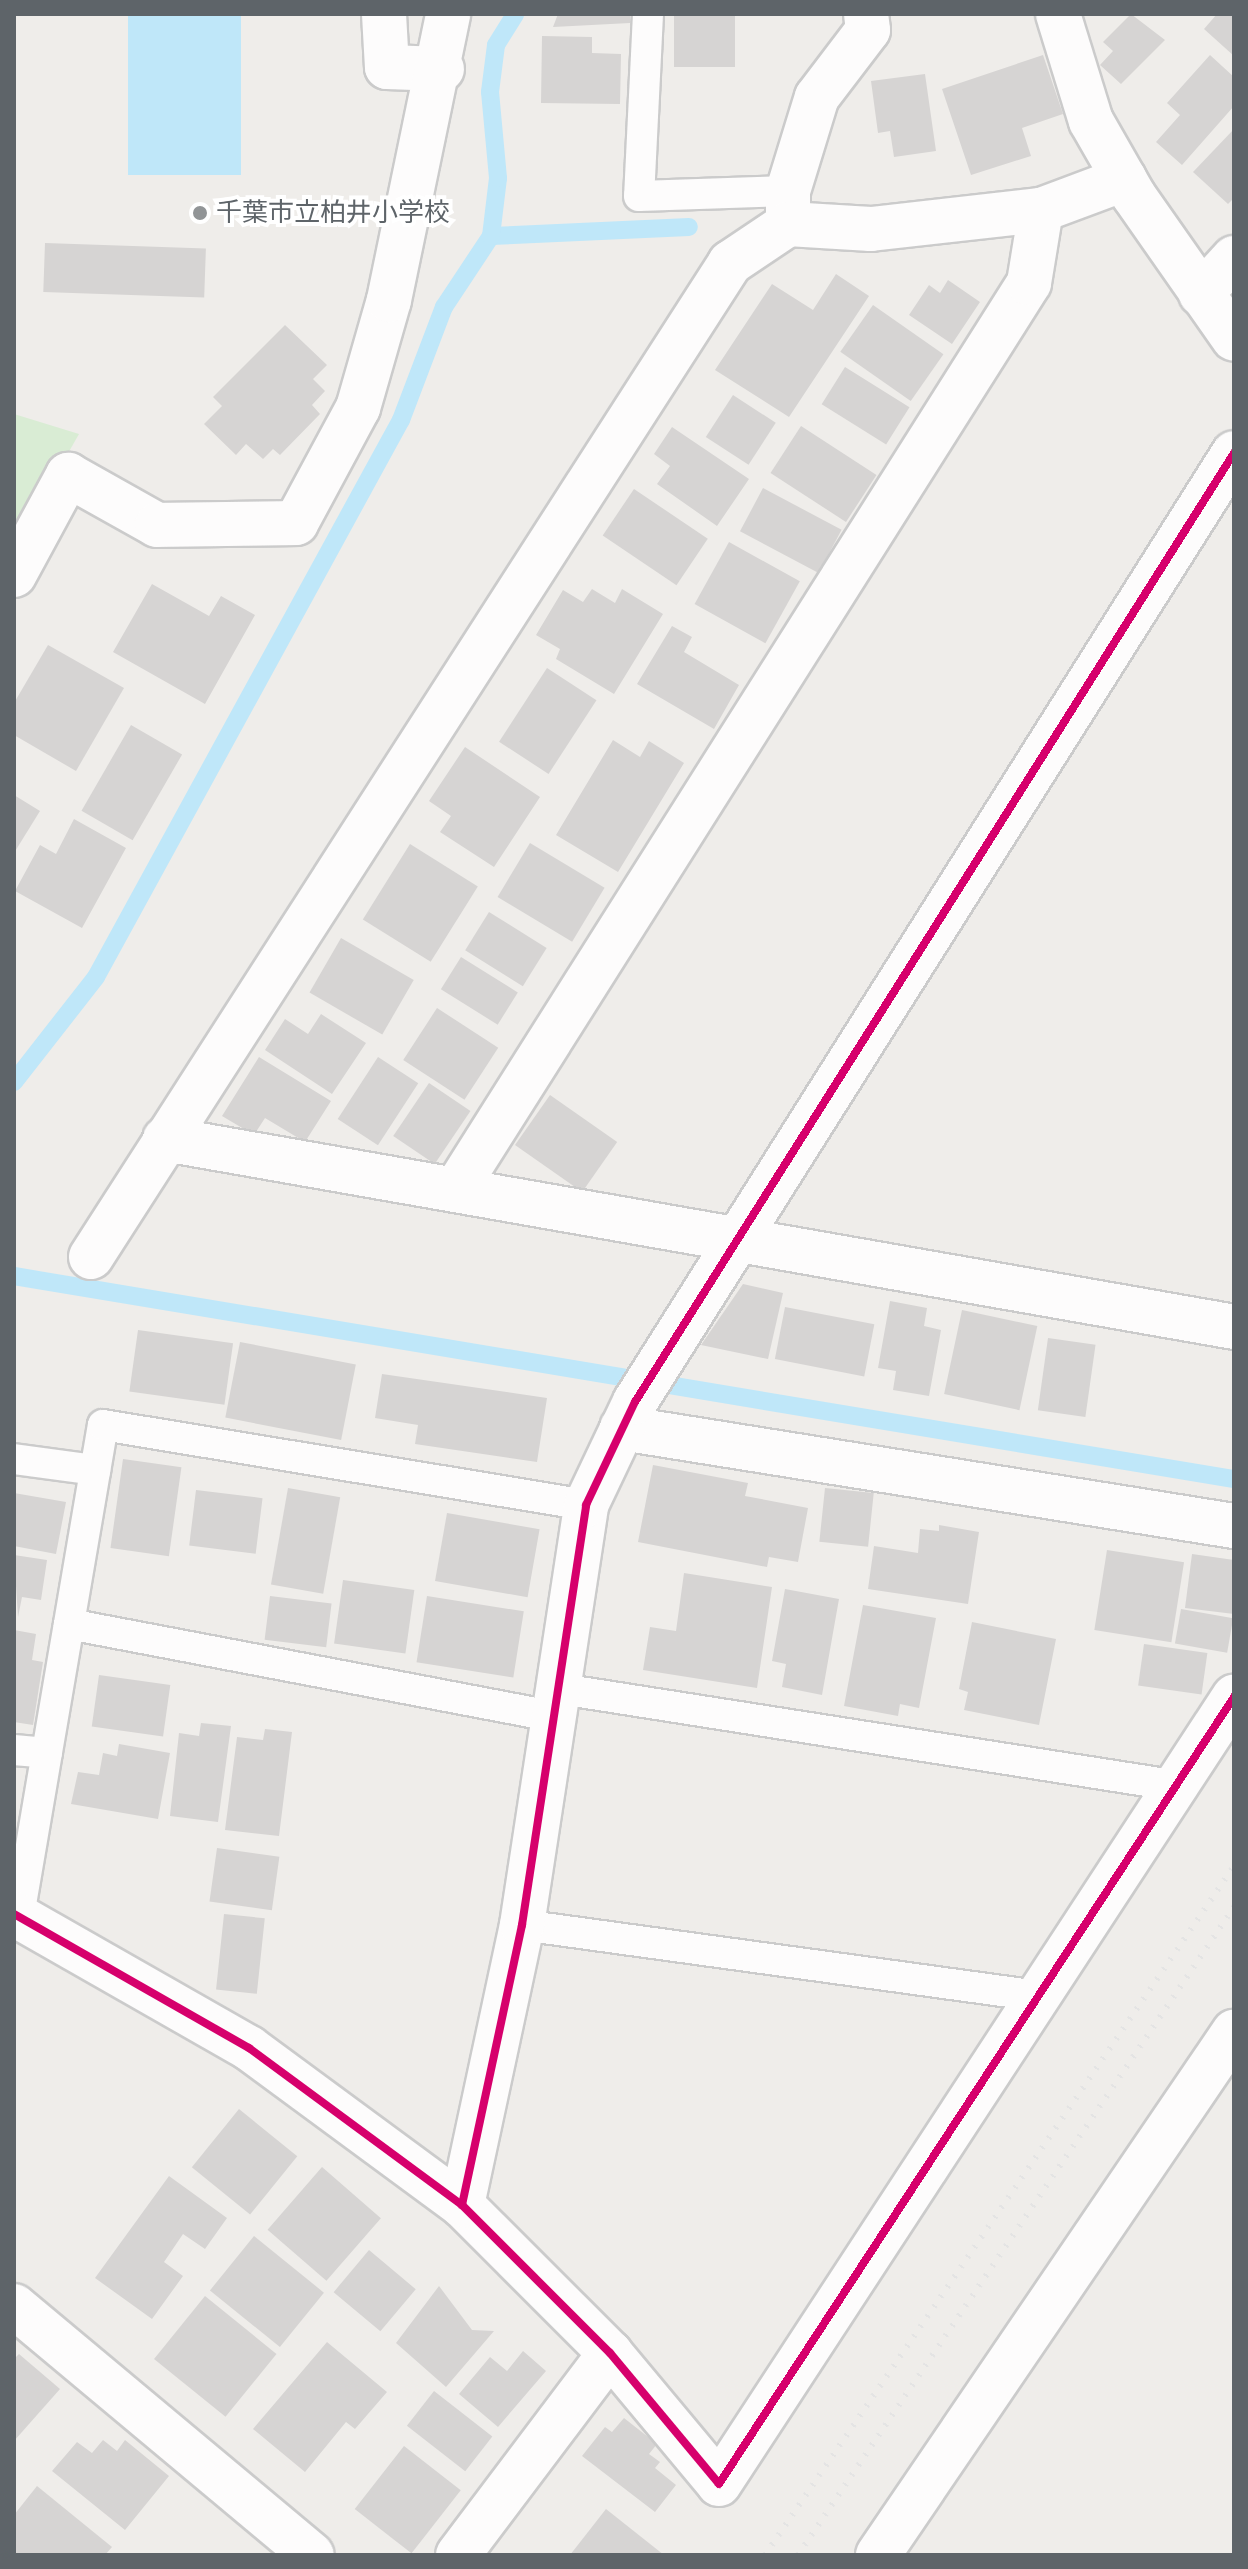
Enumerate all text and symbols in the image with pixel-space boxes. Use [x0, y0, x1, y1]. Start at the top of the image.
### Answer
place label: 千葉市立柏井小学校 [216, 197, 450, 229]
marker: 千葉市立柏井小学校 [191, 204, 209, 222]

